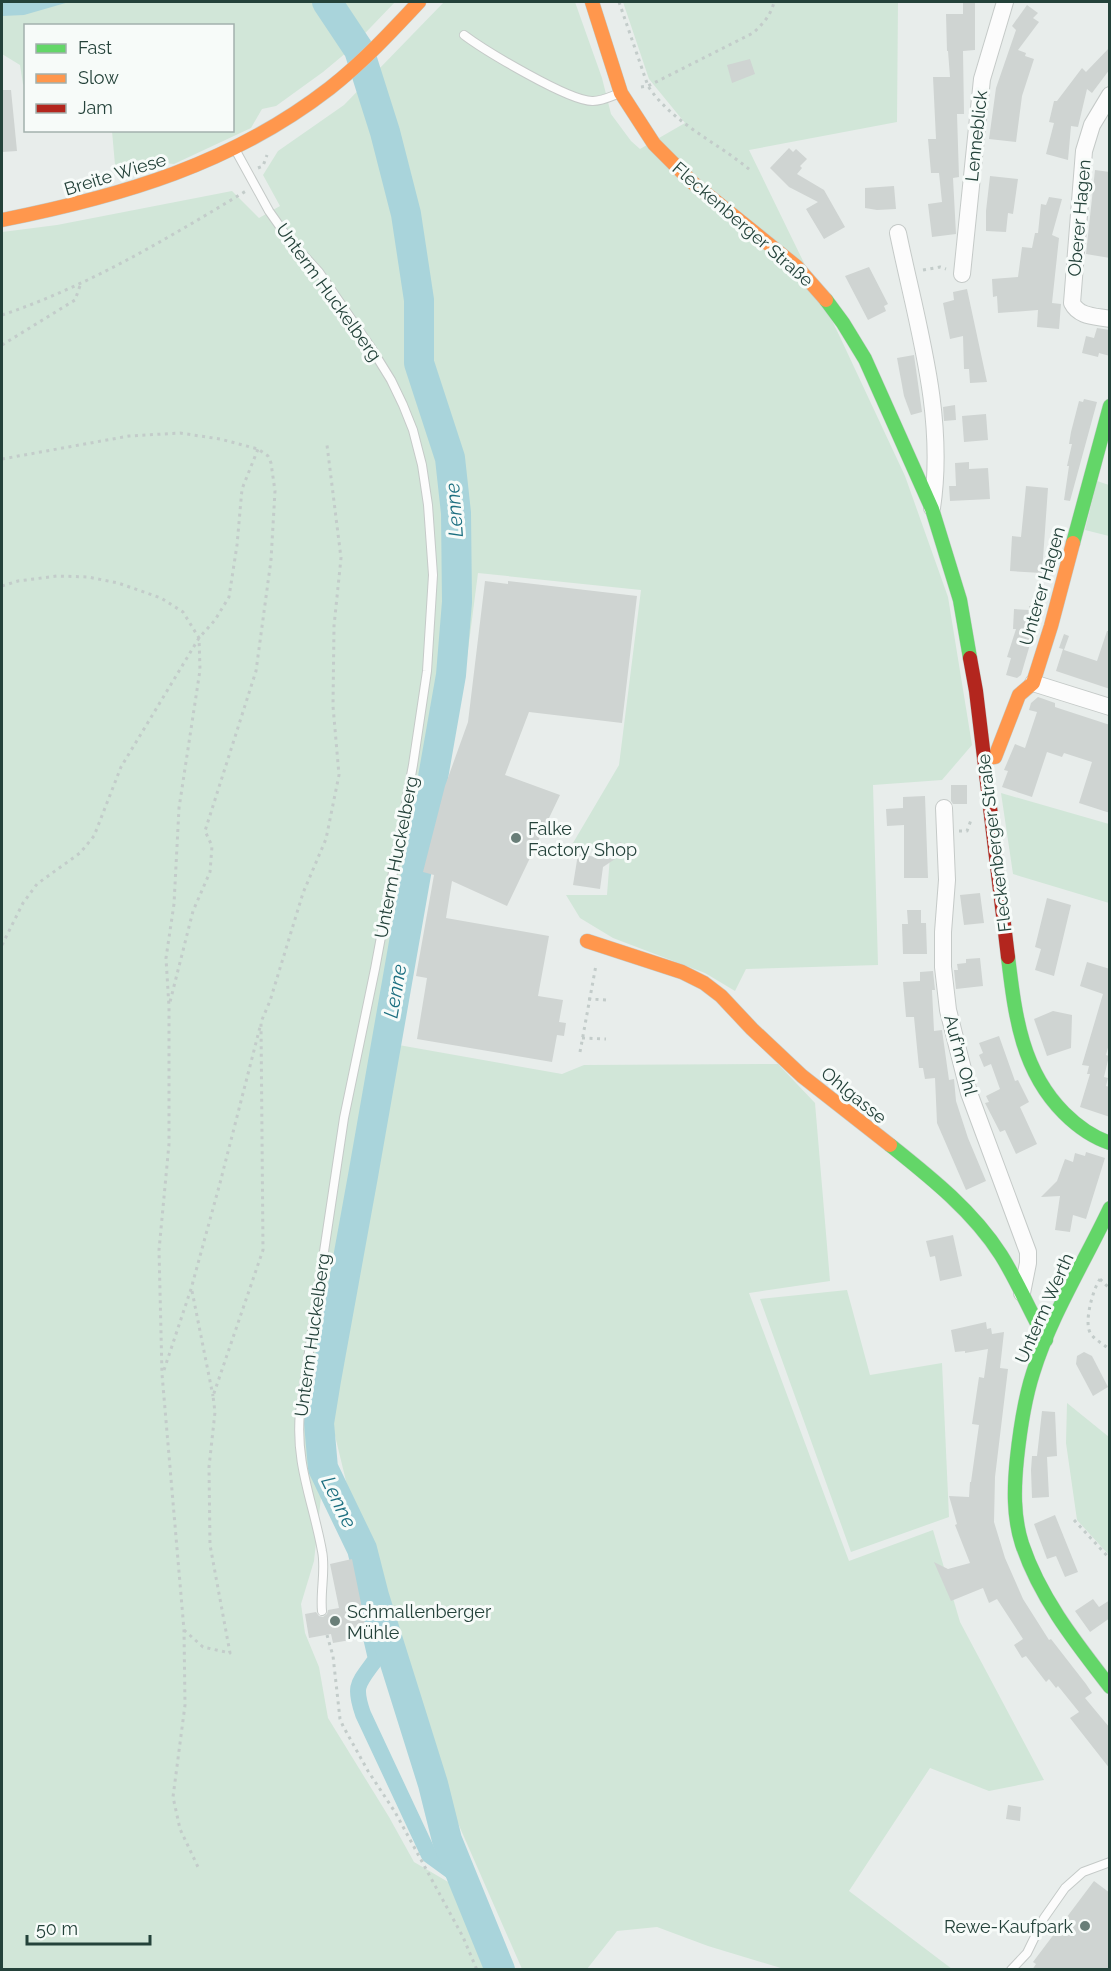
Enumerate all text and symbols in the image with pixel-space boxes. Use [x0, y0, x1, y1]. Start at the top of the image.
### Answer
legend [24, 24, 234, 132]
text: Fast [78, 37, 112, 58]
text: Slow [78, 67, 119, 88]
street label: Lenneblick [961, 89, 991, 183]
text: Jam [78, 97, 113, 118]
street label: Breite Wiese [61, 148, 169, 199]
street label: Fleckenberger Straße [668, 157, 818, 291]
street label: Oberer Hagen [1063, 159, 1095, 277]
street label: Unterm Huckelberg [272, 219, 386, 365]
water label: Lenne [440, 482, 468, 538]
street label: Unterer Hagen [1015, 524, 1069, 648]
street label: Fleckenberger Straße [973, 752, 1015, 933]
street label: Unterm Huckelberg [370, 774, 422, 940]
place label: Falke Factory Shop [528, 818, 637, 860]
marker: Falke Factory Shop [509, 831, 523, 845]
water label: Lenne [378, 962, 412, 1020]
street label: Auf'm Ohl [940, 1012, 982, 1098]
street label: Ohlgasse [817, 1062, 891, 1128]
street label: Unterm Werth [1010, 1250, 1078, 1366]
street label: Unterm Huckelberg [290, 1252, 334, 1418]
water label: Lenne [316, 1472, 362, 1532]
place label: Schmallenberger Mühle [347, 1601, 492, 1643]
marker: Schmallenberger Mühle [328, 1614, 342, 1628]
scale bar [27, 1908, 150, 1946]
place label: Rewe-Kaufpark [944, 1916, 1073, 1937]
text: 50 m [36, 1918, 78, 1939]
marker: Rewe-Kaufpark [1078, 1919, 1092, 1933]

